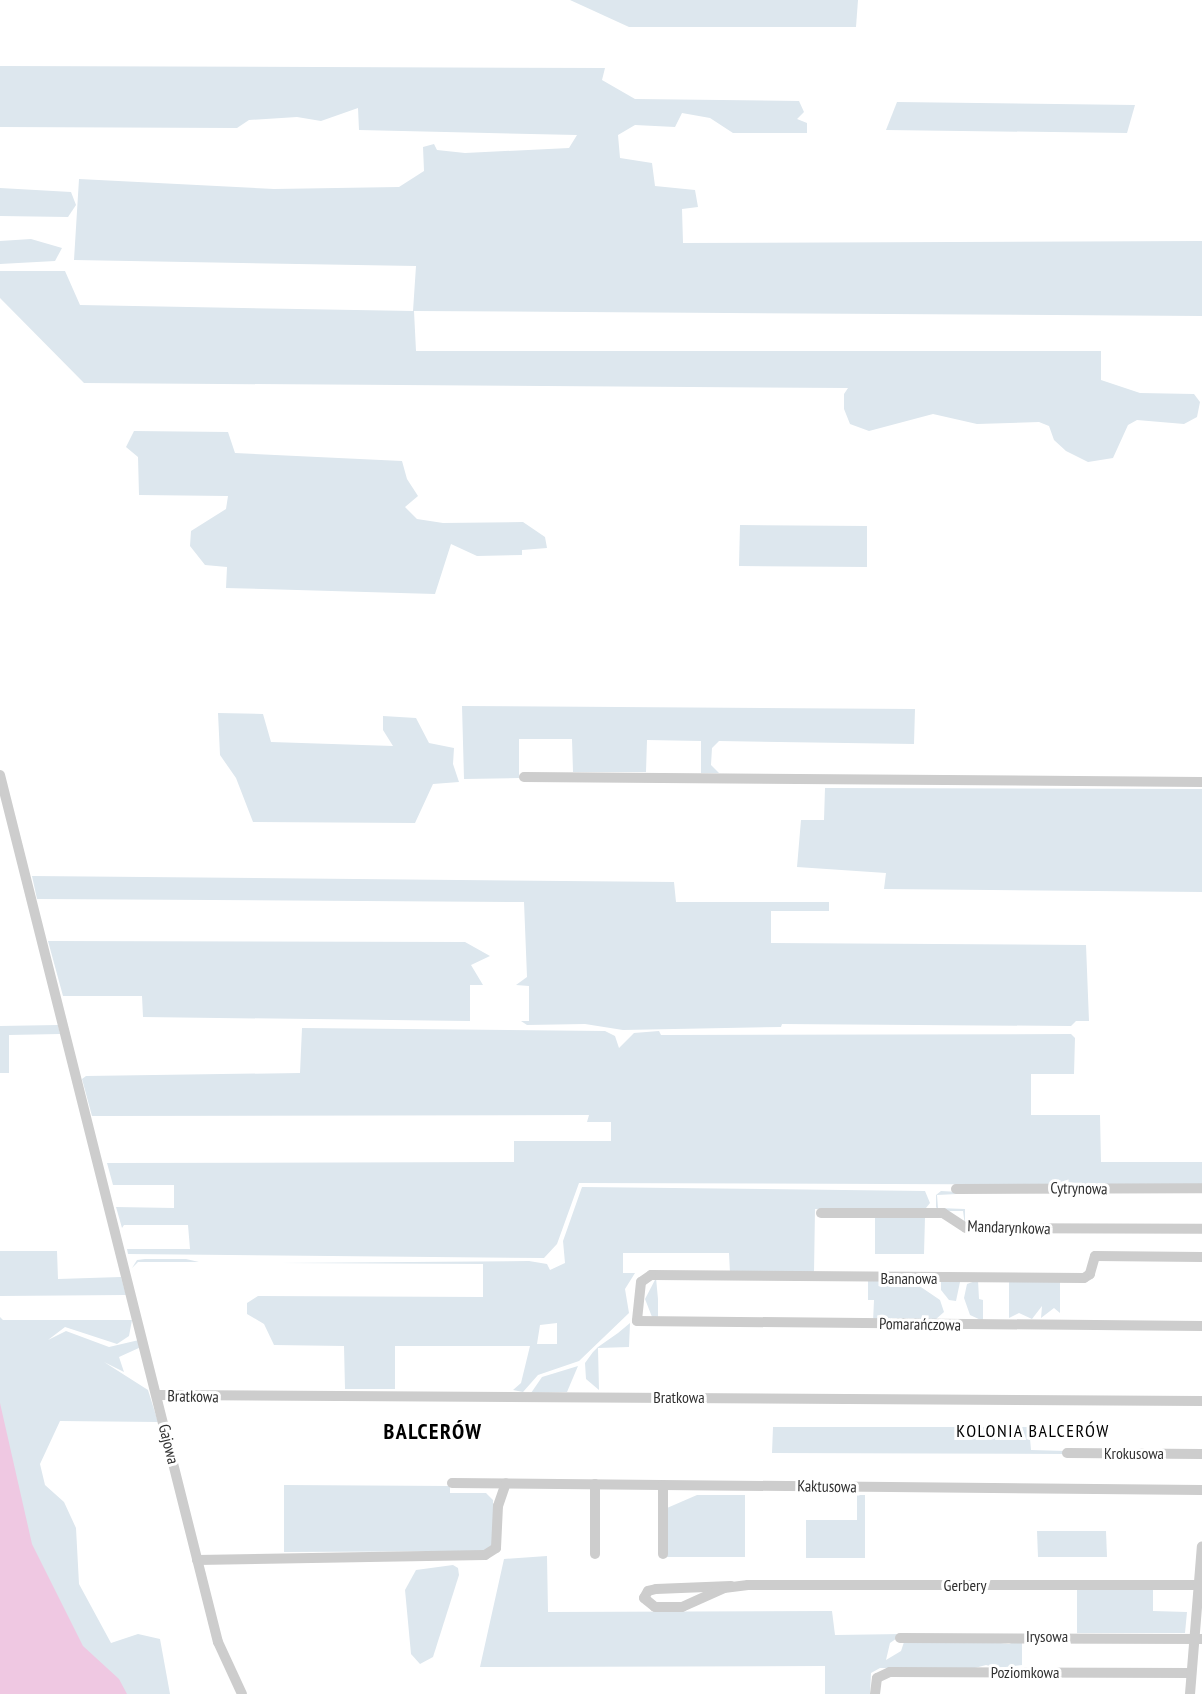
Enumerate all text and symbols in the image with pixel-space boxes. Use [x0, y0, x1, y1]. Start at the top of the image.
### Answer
street label: Cytrynowa [1050, 1178, 1108, 1198]
street label: Mandarynkowa [967, 1216, 1051, 1238]
street label: Bananowa [881, 1268, 937, 1288]
street label: Pomarańczowa [879, 1314, 961, 1334]
street label: Bratkowa [167, 1386, 219, 1406]
street label: Bratkowa [653, 1387, 705, 1407]
district label: BALCERÓW [384, 1419, 482, 1445]
district label: KOLONIA BALCERÓW [956, 1420, 1110, 1442]
street label: Gajowa [155, 1422, 183, 1466]
street label: Krokusowa [1104, 1443, 1164, 1463]
street label: Kaktusowa [797, 1476, 857, 1496]
street label: Gerbery [944, 1575, 986, 1595]
street label: Irysowa [1026, 1626, 1068, 1646]
street label: Poziomkowa [991, 1662, 1059, 1682]

